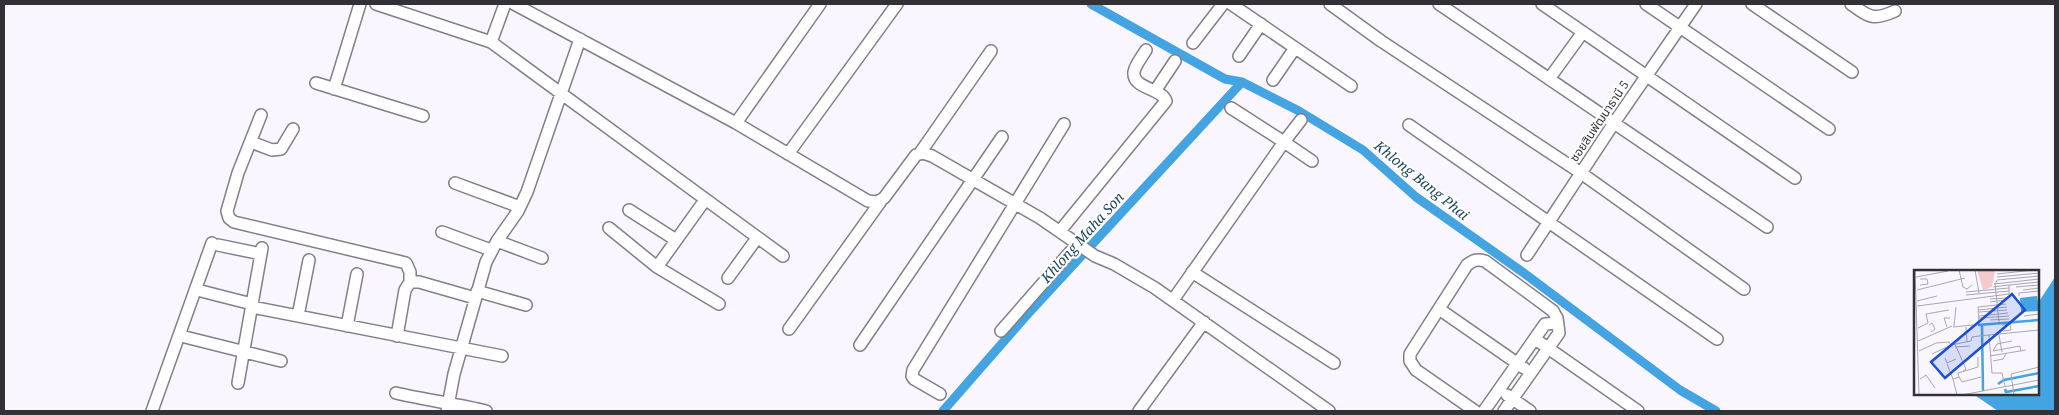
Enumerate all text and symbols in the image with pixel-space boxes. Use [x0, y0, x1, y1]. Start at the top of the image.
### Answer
street label: ซอยสินพัฒนาธานี 5 [1565, 77, 1633, 165]
water label: Khlong Bang Phai [1370, 135, 1474, 225]
water label: Khlong Maha Son [1036, 187, 1128, 287]
inset map [1914, 270, 2039, 395]

